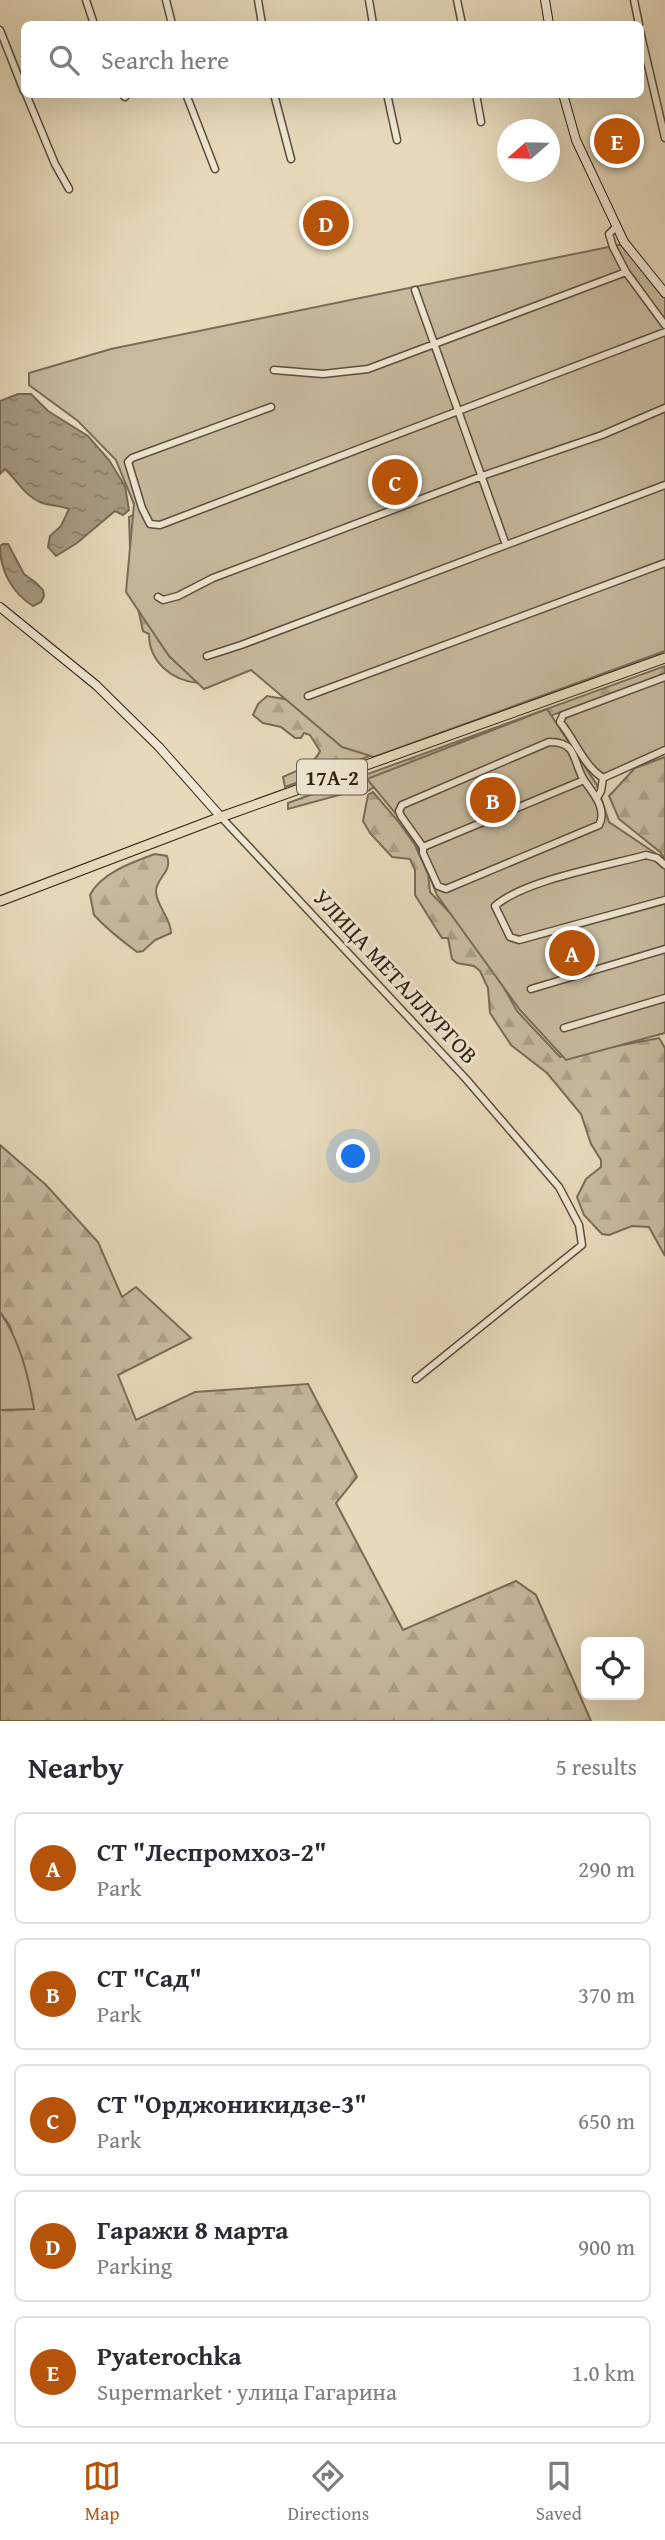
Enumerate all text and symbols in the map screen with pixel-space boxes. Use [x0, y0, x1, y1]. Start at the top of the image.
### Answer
search box [21, 21, 644, 98]
text: Search here [101, 40, 229, 79]
icon: search [45, 41, 83, 79]
pin: E [594, 115, 640, 167]
north arrow [497, 119, 560, 182]
pin: D [303, 197, 349, 249]
pin: C [372, 456, 418, 508]
road number: 17А-2 [297, 760, 367, 794]
pin: B [470, 774, 516, 826]
street label: УЛИЦА МЕТАЛЛУРГОВ [306, 881, 486, 1071]
pin: A [549, 927, 595, 979]
your location [336, 1139, 370, 1173]
map controls [581, 1637, 644, 1700]
button: locate [581, 1637, 644, 1700]
text: Nearby [28, 1745, 124, 1789]
text: 5 results [556, 1750, 637, 1783]
text: СТ "Леспромхоз-2" [97, 1832, 327, 1871]
text: A [46, 1852, 60, 1885]
text: 290 m [578, 1852, 635, 1885]
text: Park [97, 1871, 141, 1904]
text: СТ "Сад" [97, 1958, 202, 1997]
text: B [46, 1978, 60, 2011]
text: 370 m [578, 1978, 635, 2011]
text: Park [97, 1997, 141, 2030]
text: СТ "Орджоникидзе-3" [97, 2084, 367, 2123]
text: C [46, 2104, 60, 2137]
text: 650 m [578, 2104, 635, 2137]
text: Park [97, 2123, 141, 2156]
text: Гаражи 8 марта [97, 2210, 289, 2249]
text: D [46, 2230, 60, 2263]
text: 900 m [578, 2230, 635, 2263]
text: Parking [97, 2249, 172, 2282]
text: Pyaterochka [97, 2336, 241, 2375]
text: E [47, 2356, 59, 2389]
text: 1.0 km [572, 2356, 635, 2389]
text: Supermarket · улица Гагарина [97, 2375, 397, 2408]
tab: Map [83, 2457, 121, 2527]
tab: Directions [288, 2457, 369, 2527]
tab: Saved [536, 2457, 582, 2527]

